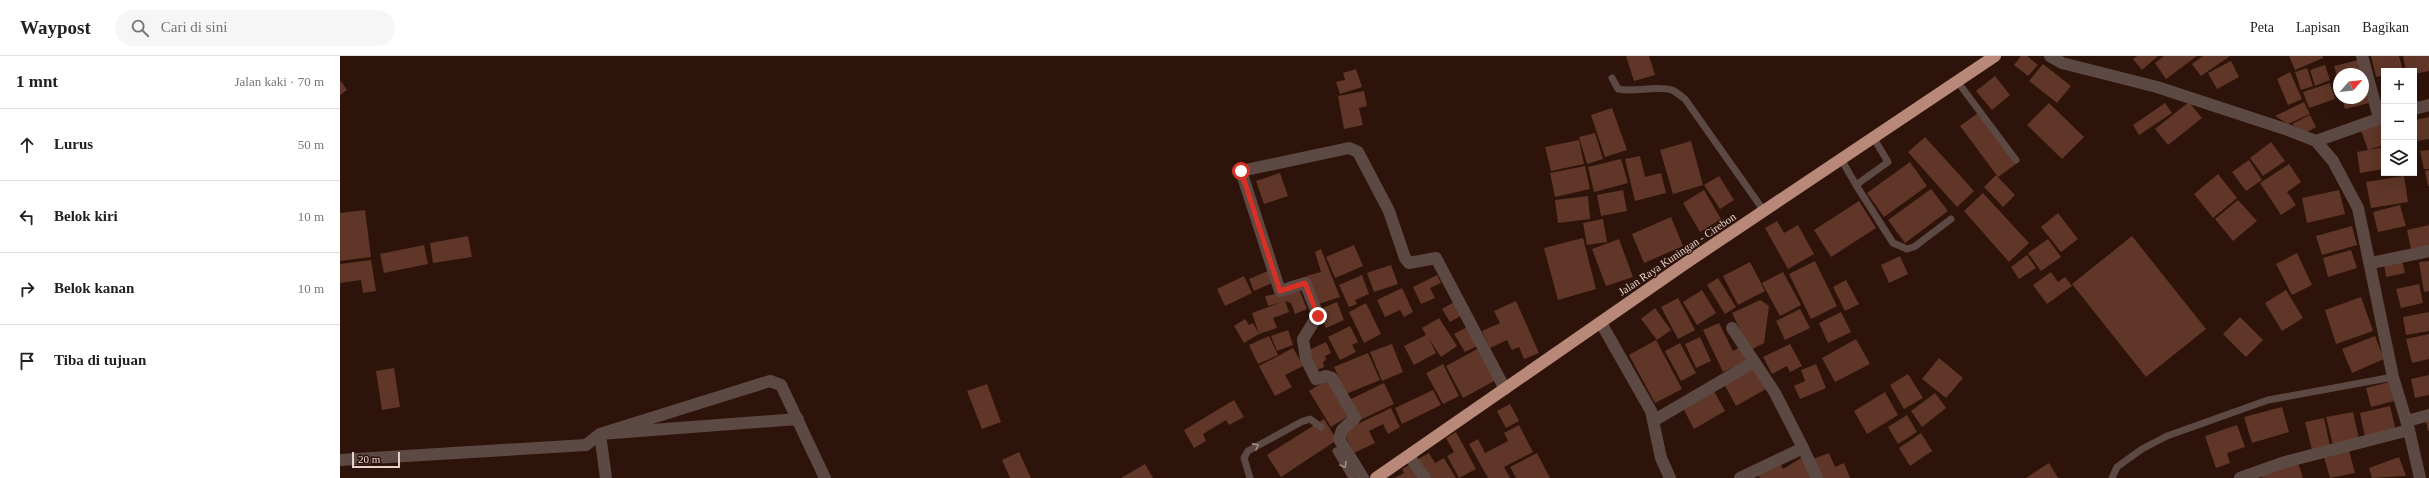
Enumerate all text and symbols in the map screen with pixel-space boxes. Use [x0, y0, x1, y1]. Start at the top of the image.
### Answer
search box [115, 10, 395, 46]
text: Waypost [20, 17, 91, 38]
icon: search [129, 17, 151, 39]
text: Cari di sini [161, 19, 227, 35]
text: Peta [2250, 20, 2274, 35]
text: Lapisan [2296, 20, 2340, 35]
text: Bagikan [2362, 20, 2409, 35]
north arrow [2333, 68, 2369, 104]
map controls [2381, 68, 2417, 176]
button: + [2381, 68, 2417, 104]
text: 1 mnt [16, 72, 58, 91]
text: Jalan kaki · 70 m [234, 74, 324, 89]
button: − [2381, 104, 2417, 140]
icon: ahead [16, 134, 38, 156]
text: Lurus [54, 136, 93, 152]
text: 50 m [298, 137, 324, 152]
button: layers [2381, 140, 2417, 176]
route start [1232, 162, 1250, 180]
icon: left [16, 206, 38, 228]
text: Belok kiri [54, 208, 118, 224]
text: 10 m [298, 209, 324, 224]
street label: Jalan Raya Kuningan - Cirebon [1616, 210, 1738, 298]
icon: right [16, 278, 38, 300]
text: Belok kanan [54, 280, 134, 296]
text: 10 m [298, 281, 324, 296]
route end [1309, 307, 1327, 325]
icon: arrive [16, 350, 38, 372]
text: Tiba di tujuan [54, 352, 146, 368]
one-way arrow [1252, 443, 1259, 451]
scale bar [352, 450, 400, 469]
text: 20 m [358, 453, 380, 465]
one-way arrow [1339, 461, 1346, 468]

